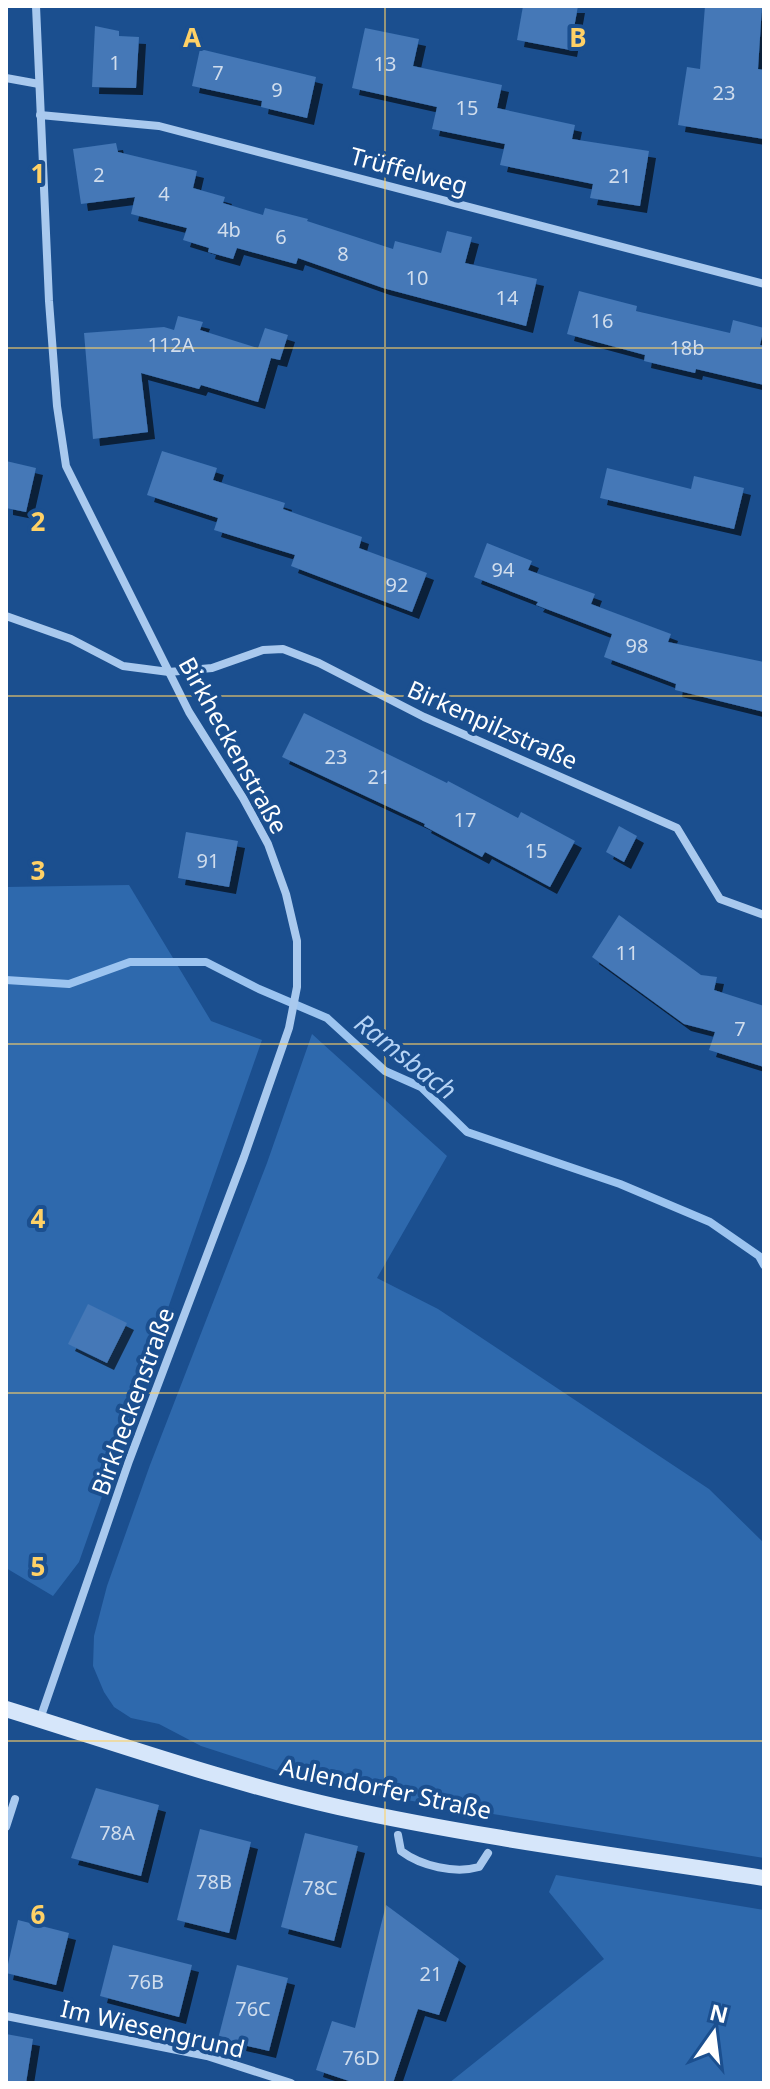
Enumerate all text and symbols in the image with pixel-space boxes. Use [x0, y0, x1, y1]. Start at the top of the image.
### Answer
text: A [183, 19, 201, 55]
text: B [569, 19, 587, 55]
house number: 1 [109, 49, 121, 76]
house number: 13 [374, 50, 396, 77]
house number: 7 [212, 59, 224, 86]
house number: 9 [271, 76, 283, 103]
house number: 23 [713, 79, 735, 106]
house number: 15 [456, 94, 478, 121]
street label: Trüffelweg [347, 138, 471, 202]
text: 1 [31, 155, 45, 191]
house number: 2 [93, 161, 105, 188]
house number: 21 [609, 162, 631, 189]
house number: 4 [158, 180, 170, 207]
house number: 4b [217, 216, 241, 243]
house number: 6 [275, 223, 287, 250]
house number: 8 [337, 240, 349, 267]
house number: 10 [406, 264, 428, 291]
house number: 14 [496, 284, 519, 311]
house number: 16 [591, 307, 613, 334]
house number: 112A [147, 331, 195, 358]
house number: 18b [669, 334, 705, 361]
text: 2 [31, 503, 46, 539]
house number: 94 [492, 556, 515, 583]
house number: 92 [386, 571, 408, 598]
house number: 98 [626, 632, 648, 659]
street label: Birkheckenstraße [172, 651, 296, 839]
street label: Birkenpilzstraße [403, 672, 583, 776]
house number: 23 [325, 743, 347, 770]
house number: 21 [368, 763, 390, 790]
house number: 17 [454, 806, 476, 833]
house number: 15 [525, 837, 547, 864]
house number: 91 [197, 847, 219, 874]
text: 3 [31, 852, 45, 888]
house number: 11 [616, 939, 638, 966]
water label: Ramsbach [348, 1005, 464, 1107]
house number: 7 [734, 1015, 746, 1042]
text: 4 [31, 1200, 46, 1236]
street label: Birkheckenstraße [83, 1303, 181, 1499]
text: 5 [31, 1548, 45, 1584]
street label: Aulendorfer Straße [277, 1749, 495, 1827]
house number: 78A [99, 1819, 135, 1846]
house number: 78B [196, 1868, 232, 1895]
house number: 78C [302, 1874, 338, 1901]
text: 6 [31, 1896, 46, 1932]
house number: 21 [420, 1960, 442, 1987]
house number: 76B [128, 1968, 164, 1995]
street label: Im Wiesengrund [58, 1991, 248, 2065]
north arrow [674, 1993, 754, 2073]
house number: 76C [235, 1995, 271, 2022]
text: N [707, 1996, 731, 2029]
house number: 76D [342, 2044, 380, 2071]

